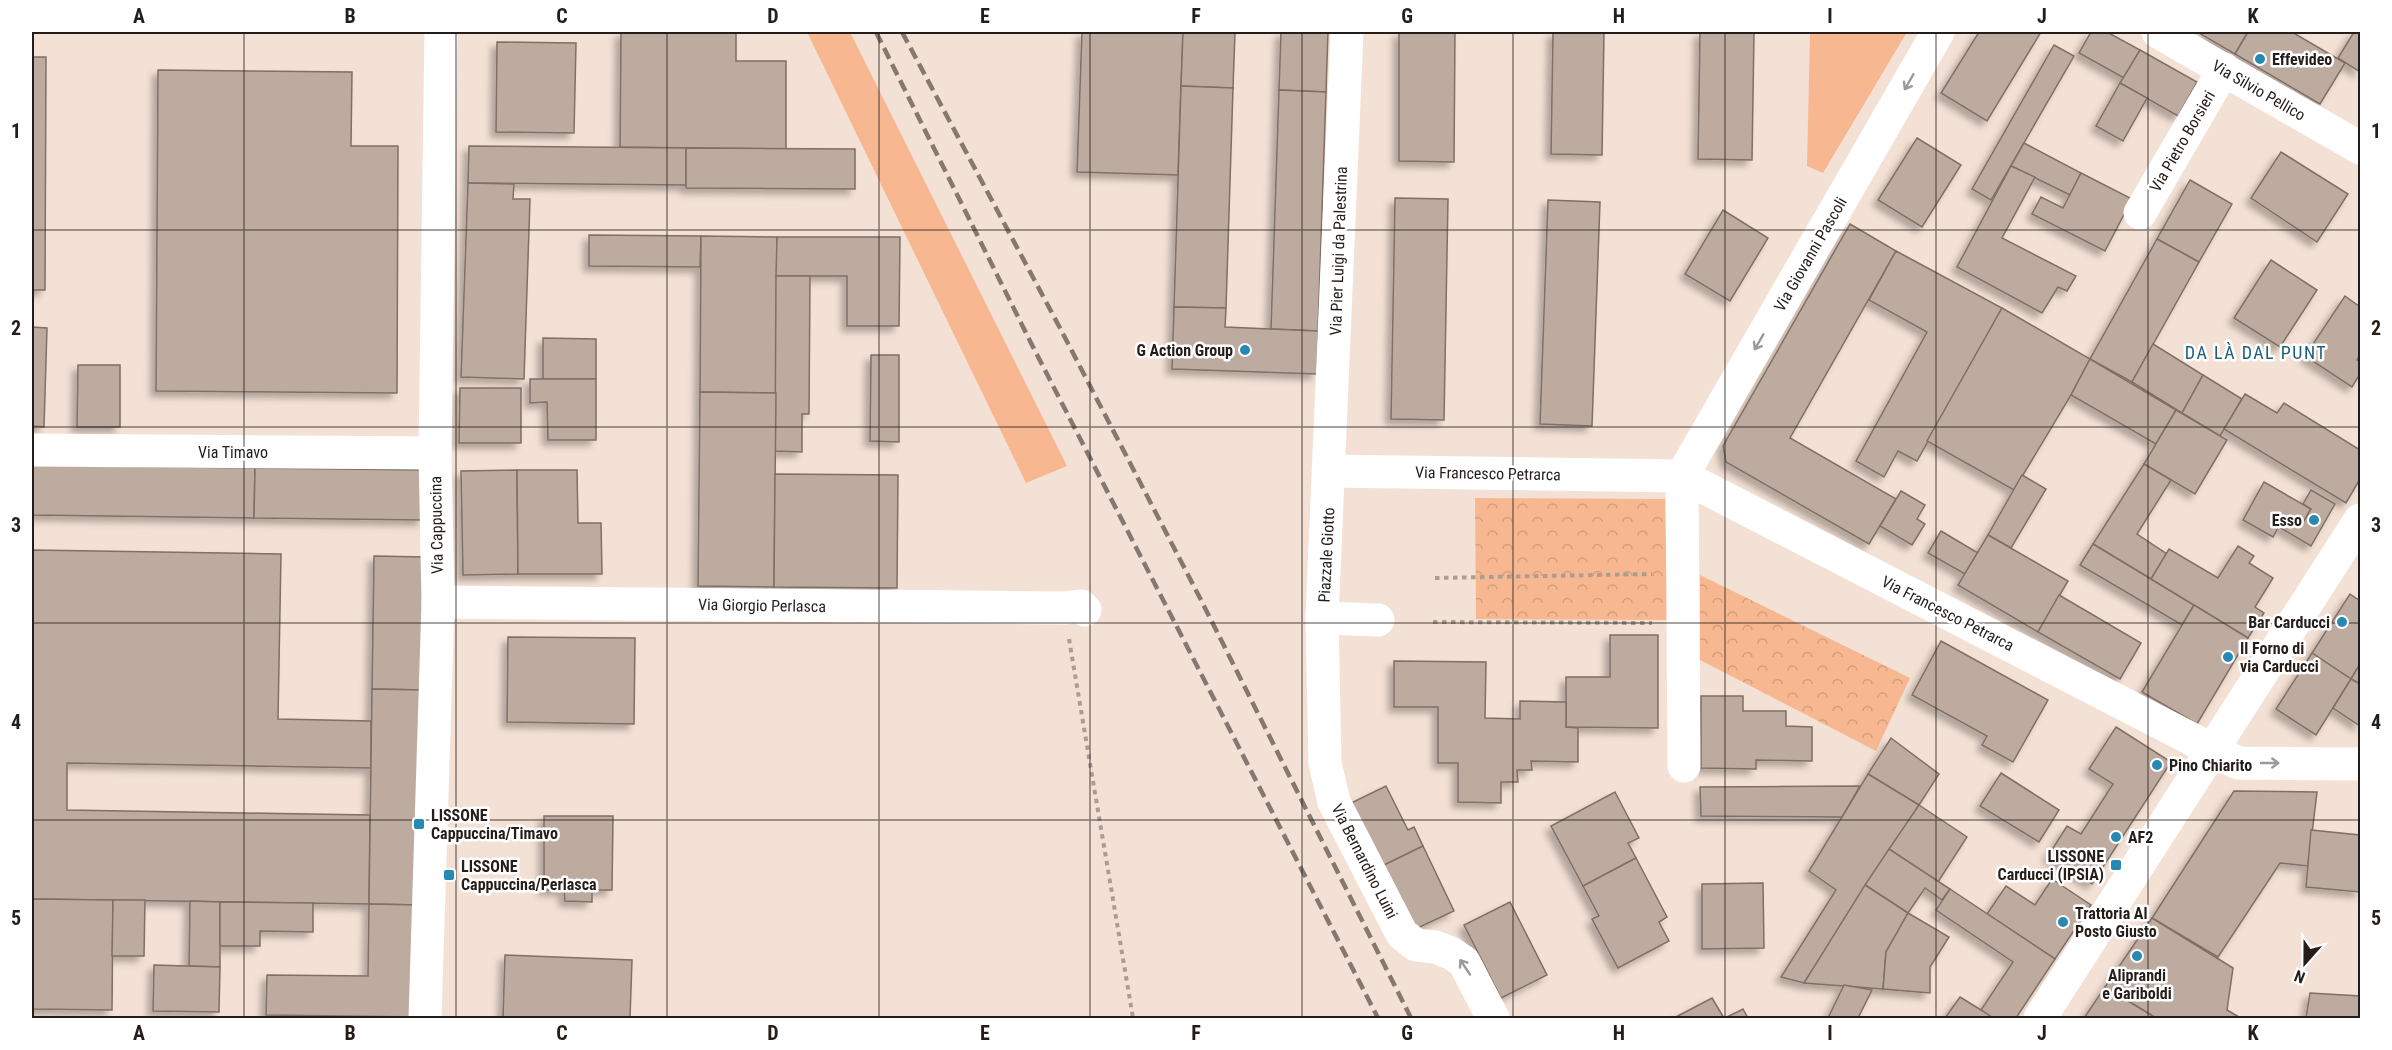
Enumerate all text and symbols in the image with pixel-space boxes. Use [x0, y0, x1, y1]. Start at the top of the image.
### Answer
text: A [133, 4, 145, 28]
text: B [344, 4, 356, 28]
text: C [556, 4, 568, 28]
text: D [767, 4, 779, 28]
text: E [980, 4, 990, 28]
text: F [1191, 4, 1201, 28]
text: G [1401, 4, 1413, 28]
text: H [1613, 4, 1625, 28]
text: I [1827, 4, 1833, 28]
text: J [2037, 4, 2047, 28]
text: K [2247, 4, 2259, 28]
place label: Effevideo [2272, 50, 2332, 69]
marker: Effevideo [2253, 52, 2267, 66]
street label: Via Silvio Pellico [2209, 56, 2309, 125]
one-way arrow [1902, 73, 1914, 90]
street label: Via Pietro Borsieri [2146, 87, 2219, 195]
text: 1 [11, 119, 21, 143]
text: 1 [2371, 119, 2381, 143]
street label: Via Pier Luigi da Palestrina [1326, 166, 1351, 336]
street label: Via Giovanni Pascoli [1770, 194, 1851, 315]
text: 2 [11, 316, 21, 340]
text: 2 [2371, 316, 2381, 340]
one-way arrow [1753, 333, 1765, 350]
place label: G Action Group [1136, 341, 1233, 360]
district label: DA LÀ DAL PUNT [2185, 342, 2327, 363]
marker: G Action Group [1238, 343, 1252, 357]
street label: Via Timavo [198, 443, 268, 462]
street label: Via Francesco Petrarca [1415, 463, 1561, 484]
street label: Via Cappuccina [426, 476, 447, 574]
street label: Piazzale Giotto [1315, 507, 1338, 603]
place label: Esso [2272, 511, 2302, 530]
text: 3 [11, 513, 21, 537]
marker: Esso [2307, 513, 2321, 527]
text: 3 [2371, 513, 2381, 537]
street label: Via Francesco Petrarca [1879, 572, 2017, 655]
street label: Via Giorgio Perlasca [698, 595, 826, 616]
place label: Bar Carducci [2248, 613, 2330, 632]
marker: Bar Carducci [2335, 615, 2349, 629]
place label: Il Forno di via Carducci [2240, 639, 2319, 676]
marker: Il Forno di via Carducci [2221, 650, 2235, 664]
text: 4 [11, 710, 21, 734]
text: 4 [2371, 710, 2381, 734]
place label: Pino Chiarito [2169, 756, 2252, 775]
one-way arrow [2259, 757, 2279, 769]
marker: Pino Chiarito [2150, 758, 2164, 772]
street label: Via Bernardino Luini [1327, 801, 1402, 922]
place label: LISSONE Cappuccina/Timavo [431, 806, 558, 843]
marker: LISSONE Cappuccina/Timavo [412, 817, 426, 831]
place label: AF2 [2128, 828, 2153, 847]
marker: AF2 [2109, 830, 2123, 844]
place label: LISSONE Carducci (IPSIA) [1998, 847, 2104, 884]
place label: LISSONE Cappuccina/Perlasca [461, 857, 597, 894]
marker: LISSONE Carducci (IPSIA) [2109, 858, 2123, 872]
marker: LISSONE Cappuccina/Perlasca [442, 868, 456, 882]
place label: Trattoria Al Posto Giusto [2075, 904, 2157, 941]
text: 5 [11, 906, 21, 930]
text: 5 [2371, 906, 2381, 930]
marker: Trattoria Al Posto Giusto [2056, 915, 2070, 929]
north arrow [2275, 933, 2335, 993]
marker: Aliprandi e Gariboldi [2130, 949, 2144, 963]
one-way arrow [1459, 960, 1471, 976]
place label: Aliprandi e Gariboldi [2102, 966, 2172, 1003]
text: N [2292, 966, 2308, 987]
text: A [133, 1021, 145, 1045]
text: B [344, 1021, 356, 1045]
text: C [556, 1021, 568, 1045]
text: D [767, 1021, 779, 1045]
text: E [980, 1021, 990, 1045]
text: F [1191, 1021, 1201, 1045]
text: G [1401, 1021, 1413, 1045]
text: H [1613, 1021, 1625, 1045]
text: I [1827, 1021, 1833, 1045]
text: J [2037, 1021, 2047, 1045]
text: K [2247, 1021, 2259, 1045]

